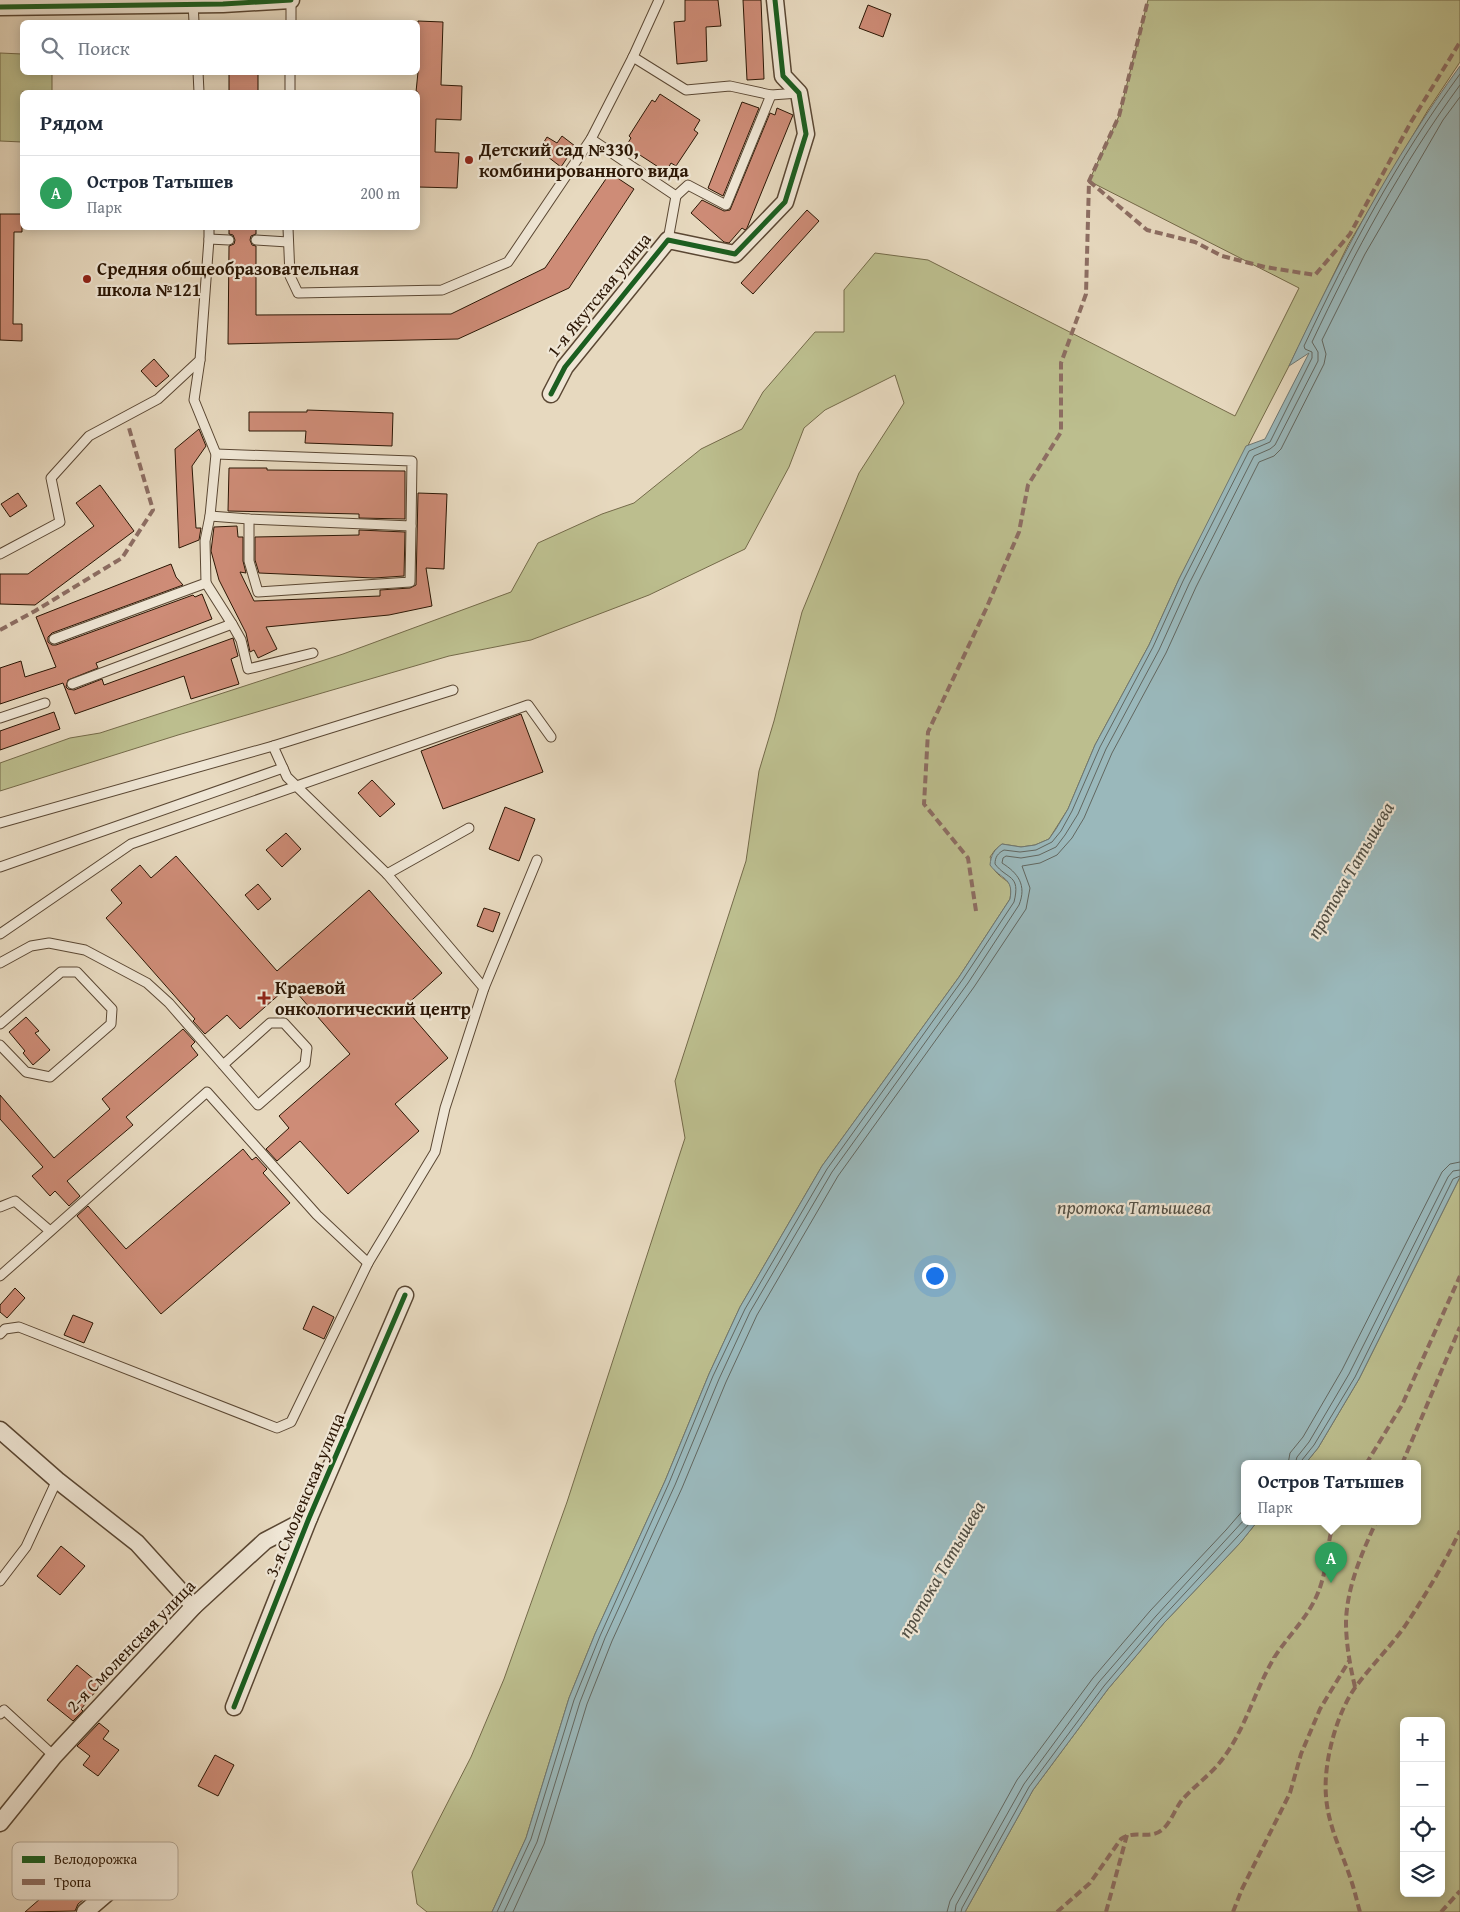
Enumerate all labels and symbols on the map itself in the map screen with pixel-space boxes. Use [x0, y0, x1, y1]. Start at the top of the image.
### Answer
place label: Детский сад №330, комбинированного вида [478, 136, 689, 184]
marker: Детский сад №330, комбинированного вида [463, 154, 475, 166]
street label: 1-я Якутская улица [540, 226, 658, 363]
place label: Средняя общеобразовательная школа №121 [97, 255, 359, 303]
marker: Средняя общеобразовательная школа №121 [81, 273, 93, 285]
water label: протока Татышева [1299, 796, 1401, 944]
place label: Краевой онкологический центр [275, 974, 471, 1022]
marker: Краевой онкологический центр [257, 991, 271, 1005]
water label: протока Татышева [1057, 1193, 1211, 1221]
your location [922, 1263, 948, 1289]
street label: 3-я Смоленская улица [258, 1408, 352, 1581]
water label: протока Татышева [890, 1495, 992, 1643]
pin: A [1315, 1542, 1347, 1583]
street label: 2-я Смоленская улица [60, 1573, 202, 1718]
legend [12, 1842, 178, 1900]
text: Велодорожка [54, 1849, 137, 1869]
text: Тропа [54, 1872, 91, 1892]

